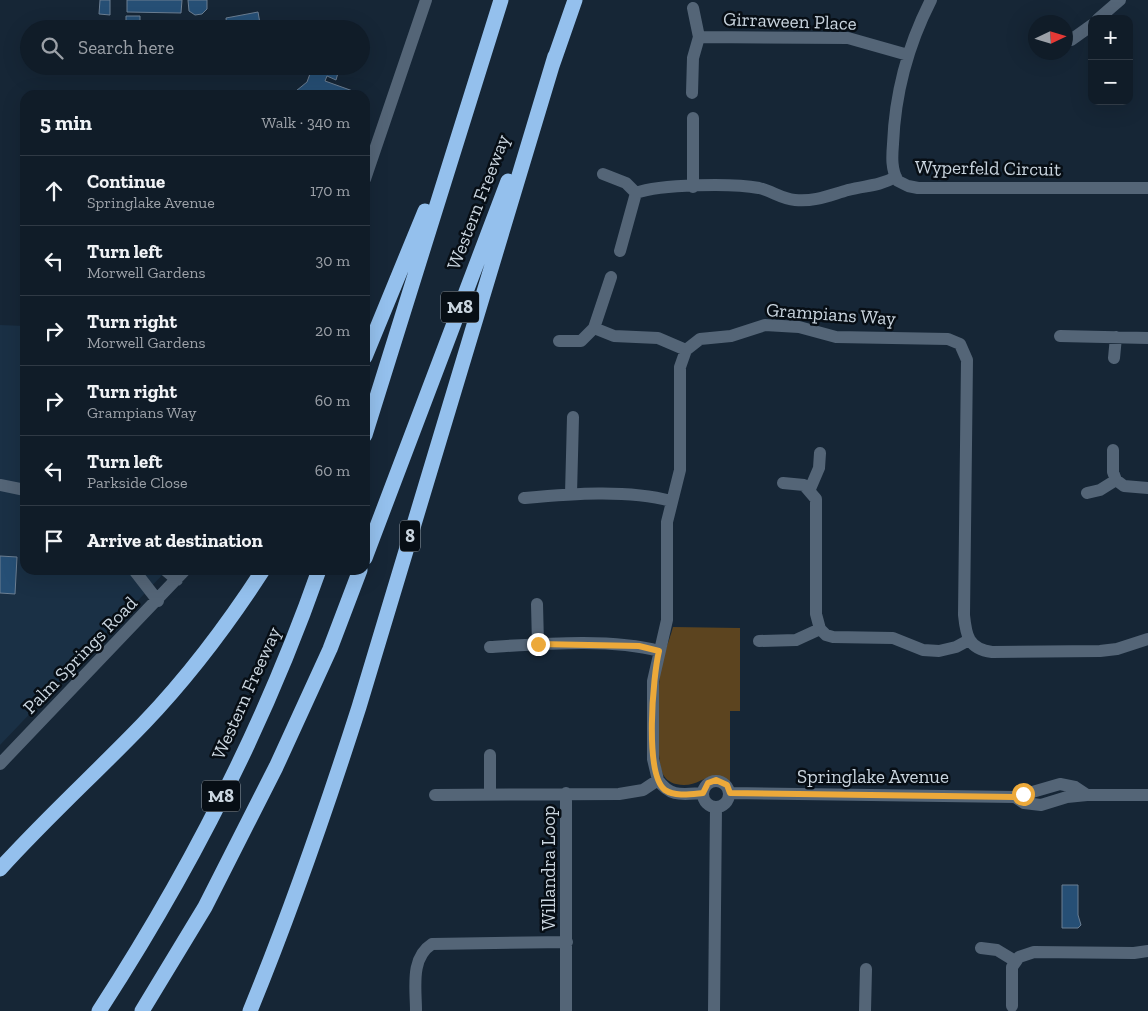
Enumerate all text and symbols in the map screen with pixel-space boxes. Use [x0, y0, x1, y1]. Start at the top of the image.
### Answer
street label: Girraween Place [723, 7, 857, 35]
north arrow [1028, 15, 1073, 60]
map controls [1088, 15, 1133, 105]
button: + [1088, 15, 1133, 60]
search box [20, 20, 370, 75]
icon: search [38, 34, 66, 62]
text: Search here [78, 36, 174, 59]
button: − [1088, 60, 1133, 105]
text: 5 min [40, 110, 92, 135]
text: Walk · 340 m [262, 113, 350, 132]
street label: Western Freeway [442, 131, 514, 273]
street label: Wyperfeld Circuit [915, 155, 1061, 181]
text: Continue [87, 170, 165, 193]
icon: ahead [40, 177, 68, 205]
text: 170 m [310, 181, 350, 200]
text: Springlake Avenue [87, 193, 215, 212]
text: Turn left [87, 240, 162, 263]
icon: left [40, 247, 68, 275]
text: 30 m [316, 251, 350, 270]
text: Morwell Gardens [87, 263, 205, 282]
road number: M8 [441, 292, 479, 322]
street label: Grampians Way [765, 298, 897, 330]
text: Turn right [87, 310, 177, 333]
icon: right [40, 317, 68, 345]
text: 20 m [315, 321, 350, 340]
text: Morwell Gardens [87, 333, 205, 352]
text: Turn right [87, 380, 177, 403]
icon: right [40, 387, 68, 415]
text: 60 m [315, 391, 350, 410]
text: Grampians Way [87, 403, 196, 422]
text: Turn left [87, 450, 162, 473]
icon: left [40, 457, 68, 485]
text: 60 m [315, 461, 350, 480]
text: Parkside Close [87, 473, 188, 492]
road number: 8 [400, 520, 420, 552]
icon: arrive [40, 527, 68, 555]
text: Arrive at destination [87, 529, 263, 552]
street label: Palm Springs Road [18, 591, 142, 719]
street label: Western Freeway [206, 623, 286, 763]
route end [527, 633, 550, 656]
street label: Springlake Avenue [797, 765, 949, 788]
road number: M8 [202, 780, 240, 811]
route start [1012, 783, 1035, 806]
street label: Willandra Loop [537, 805, 560, 931]

